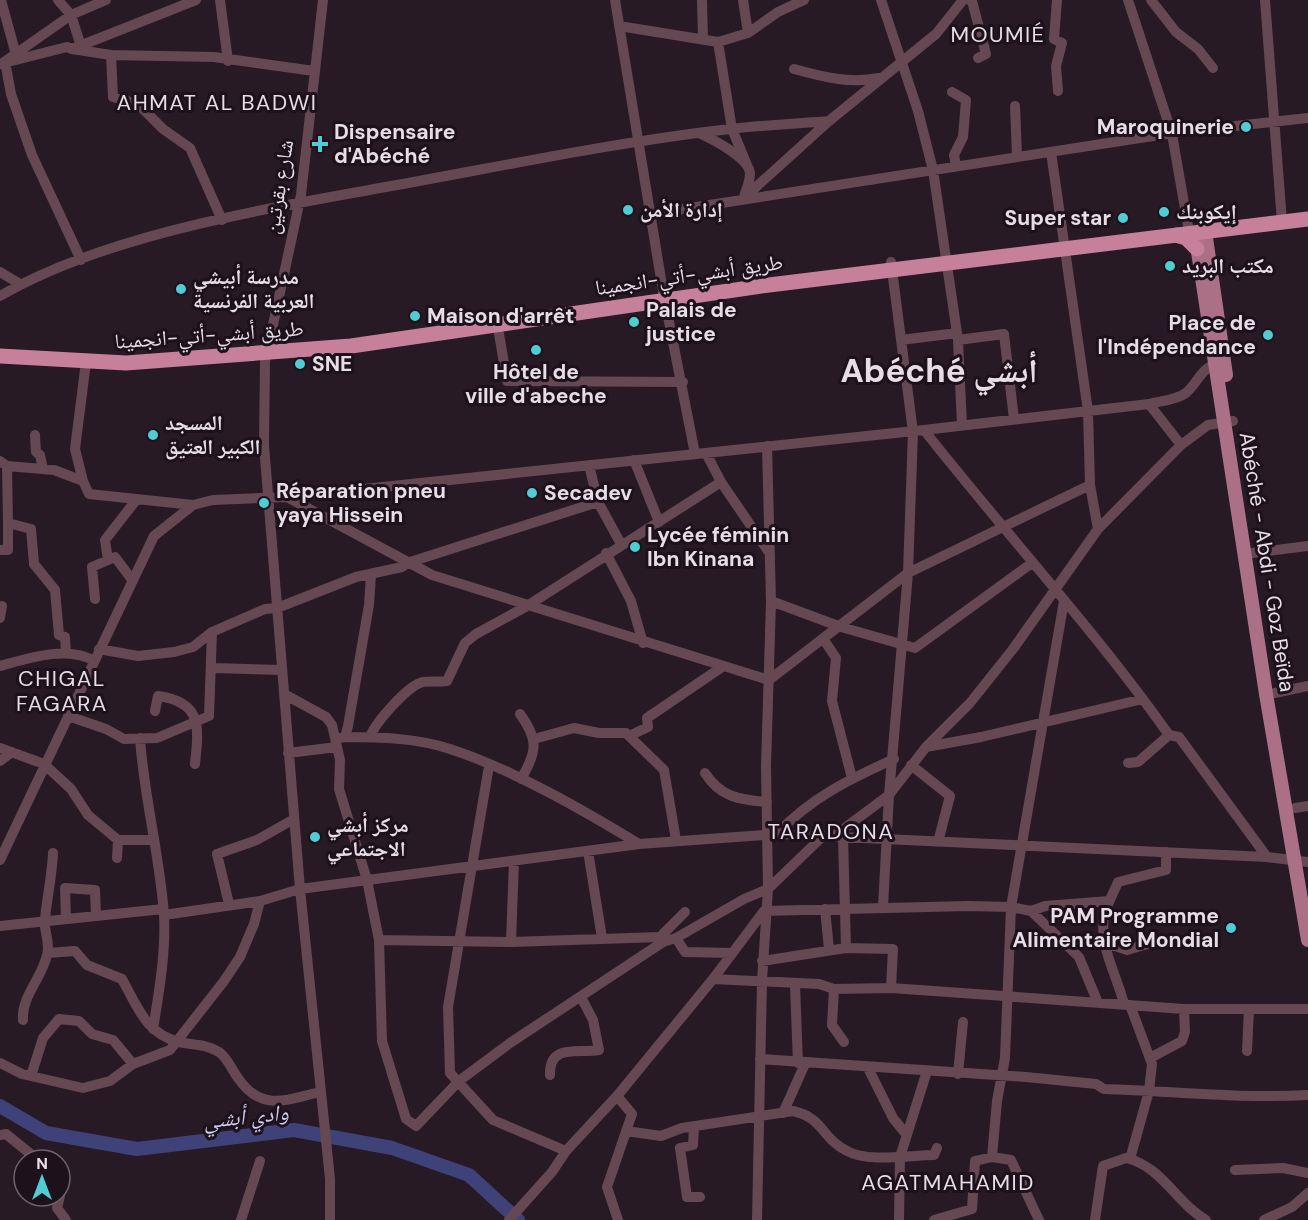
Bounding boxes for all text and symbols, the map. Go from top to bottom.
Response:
district label: MOUMIÉ [950,20,1046,49]
district label: AHMAT AL BADWI [117,88,317,117]
place label: Maroquinerie [1097,113,1234,141]
place label: Dispensaire d'Abéché [334,118,455,170]
marker: Maroquinerie [1239,120,1253,134]
marker: Dispensaire d'Abéché [311,135,329,153]
street label: شارع بقرتين [258,138,300,236]
place label: إدارة الأمن [640,196,723,224]
place label: إيكوبنك [1176,198,1237,226]
marker: إدارة الأمن [621,203,635,217]
place label: Super star [1005,204,1111,232]
marker: إيكوبنك [1157,205,1171,219]
marker: Super star [1116,211,1130,225]
street label: طريق أبشي-أتي-انجمينا [593,248,785,304]
place label: مكتب البريد [1182,252,1274,280]
marker: مكتب البريد [1163,259,1177,273]
place label: مدرسة أبيشي العربية الفرنسية [193,263,315,315]
marker: مدرسة أبيشي العربية الفرنسية [174,282,188,296]
place label: Palais de justice [645,296,737,348]
place label: Maison d'arrêt [427,302,574,330]
marker: Maison d'arrêt [408,309,422,323]
place label: Place de l'Indépendance [1097,309,1256,361]
street label: طريق أبشي-أتي-انجمينا [113,314,305,358]
marker: Palais de justice [627,315,641,329]
marker: Place de l'Indépendance [1261,328,1275,342]
marker: Hôtel de ville d'abeche [529,343,543,357]
district label: Abéché أبشي [840,349,1038,396]
place label: SNE [312,350,352,378]
marker: SNE [293,357,307,371]
place label: Hôtel de ville d'abeche [465,358,607,410]
place label: المسجد الكبير العتيق [165,409,261,461]
marker: المسجد الكبير العتيق [146,428,160,442]
street label: Abéché - Abdi - Goz Beïda [1233,430,1301,694]
place label: Réparation pneu yaya Hissein [276,477,446,529]
place label: Secadev [544,479,632,507]
marker: Secadev [525,486,539,500]
marker: Réparation pneu yaya Hissein [257,496,271,510]
place label: Lycée féminin Ibn Kinana [647,521,789,573]
marker: Lycée féminin Ibn Kinana [628,540,642,554]
district label: CHIGAL FAGARA [16,664,108,718]
place label: مركز أبشي الاجتماعي [327,811,409,865]
district label: TARADONA [768,817,894,846]
marker: مركز أبشي الاجتماعي [308,830,322,844]
place label: PAM Programme Alimentaire Mondial [1012,902,1219,954]
marker: PAM Programme Alimentaire Mondial [1224,921,1238,935]
water label: وادي أبشي [202,1098,290,1138]
north arrow [12,1148,72,1208]
text: N [36,1153,48,1174]
district label: AGATMAHAMID [861,1168,1035,1197]

